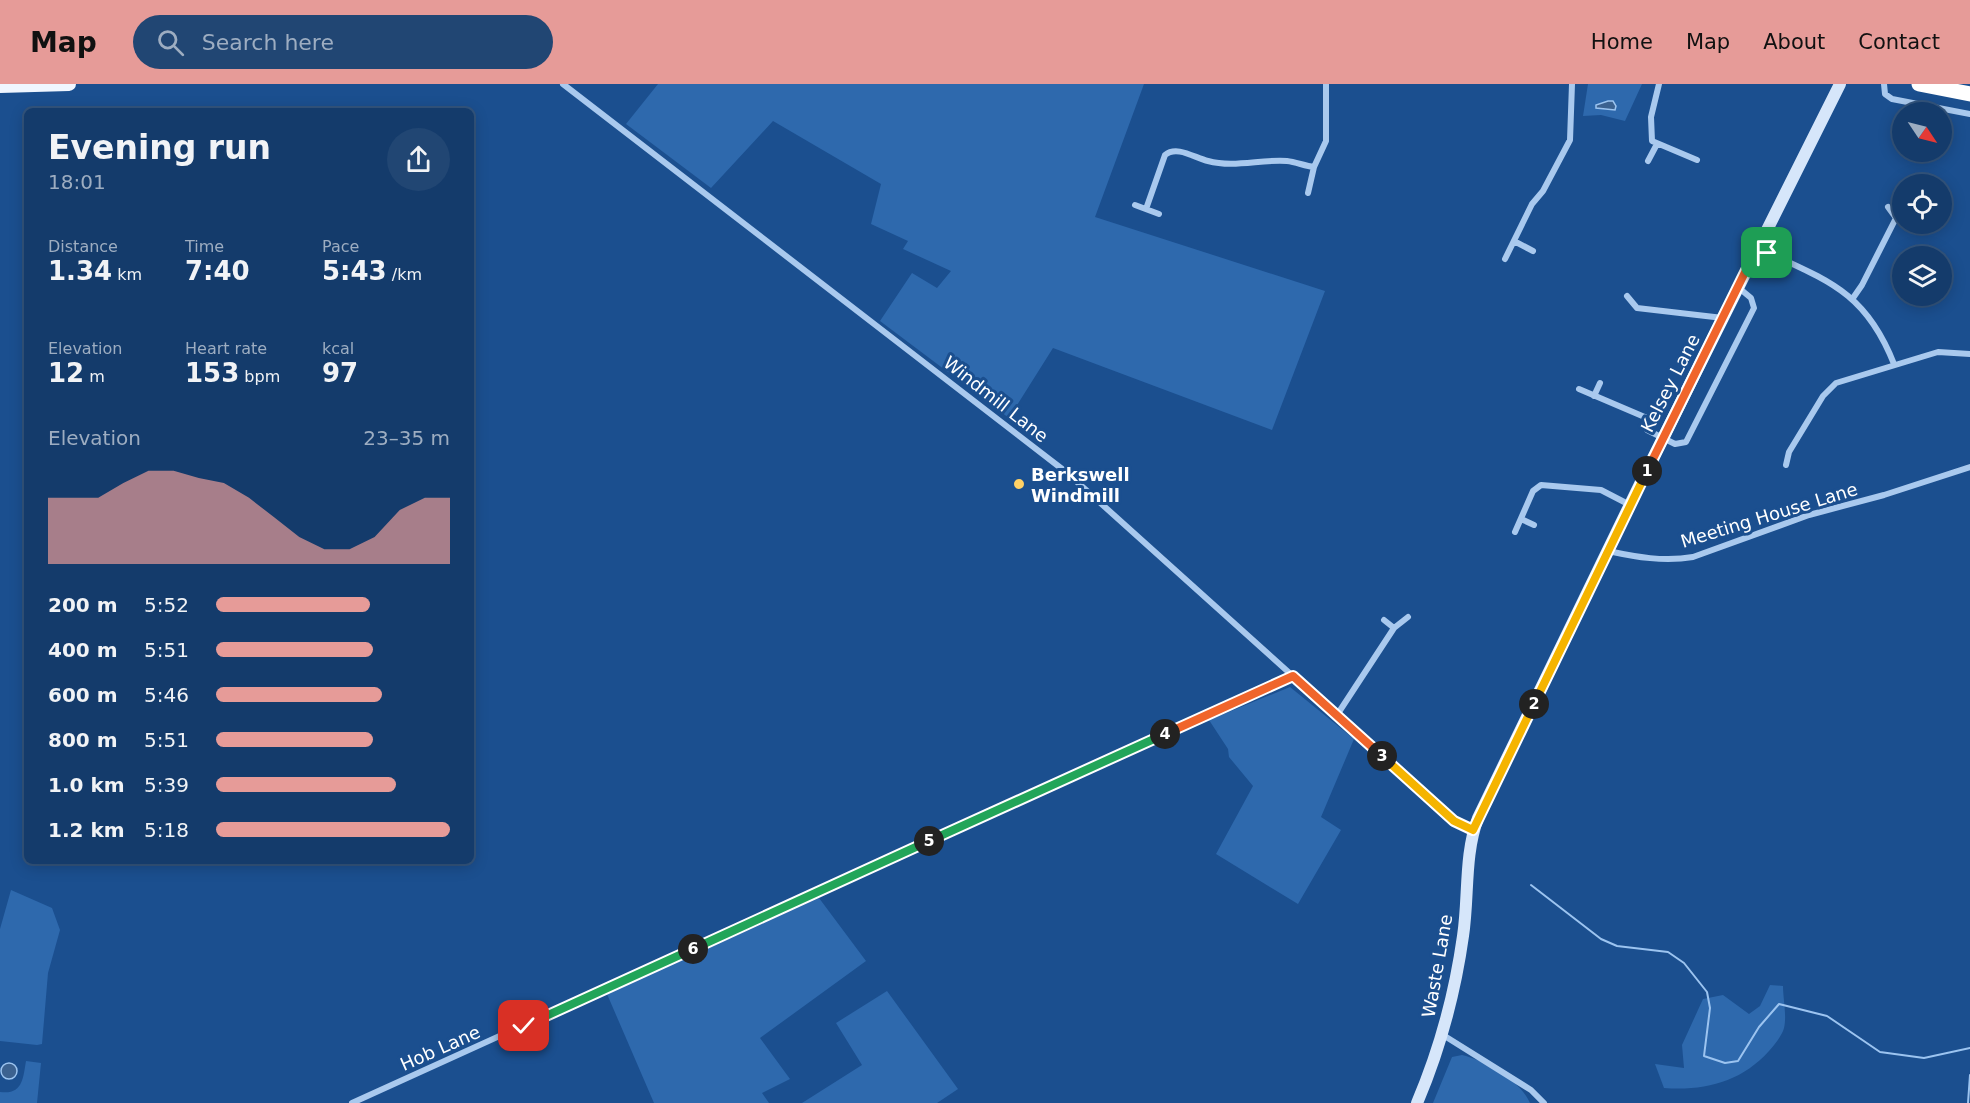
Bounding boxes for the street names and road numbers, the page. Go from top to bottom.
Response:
street label: Kelsey Lane [1636,330,1704,436]
street label: Windmill Lane [939,352,1053,446]
street label: Meeting House Lane [1678,478,1860,552]
street label: Waste Lane [1418,913,1456,1019]
street label: Hob Lane [397,1021,483,1075]

